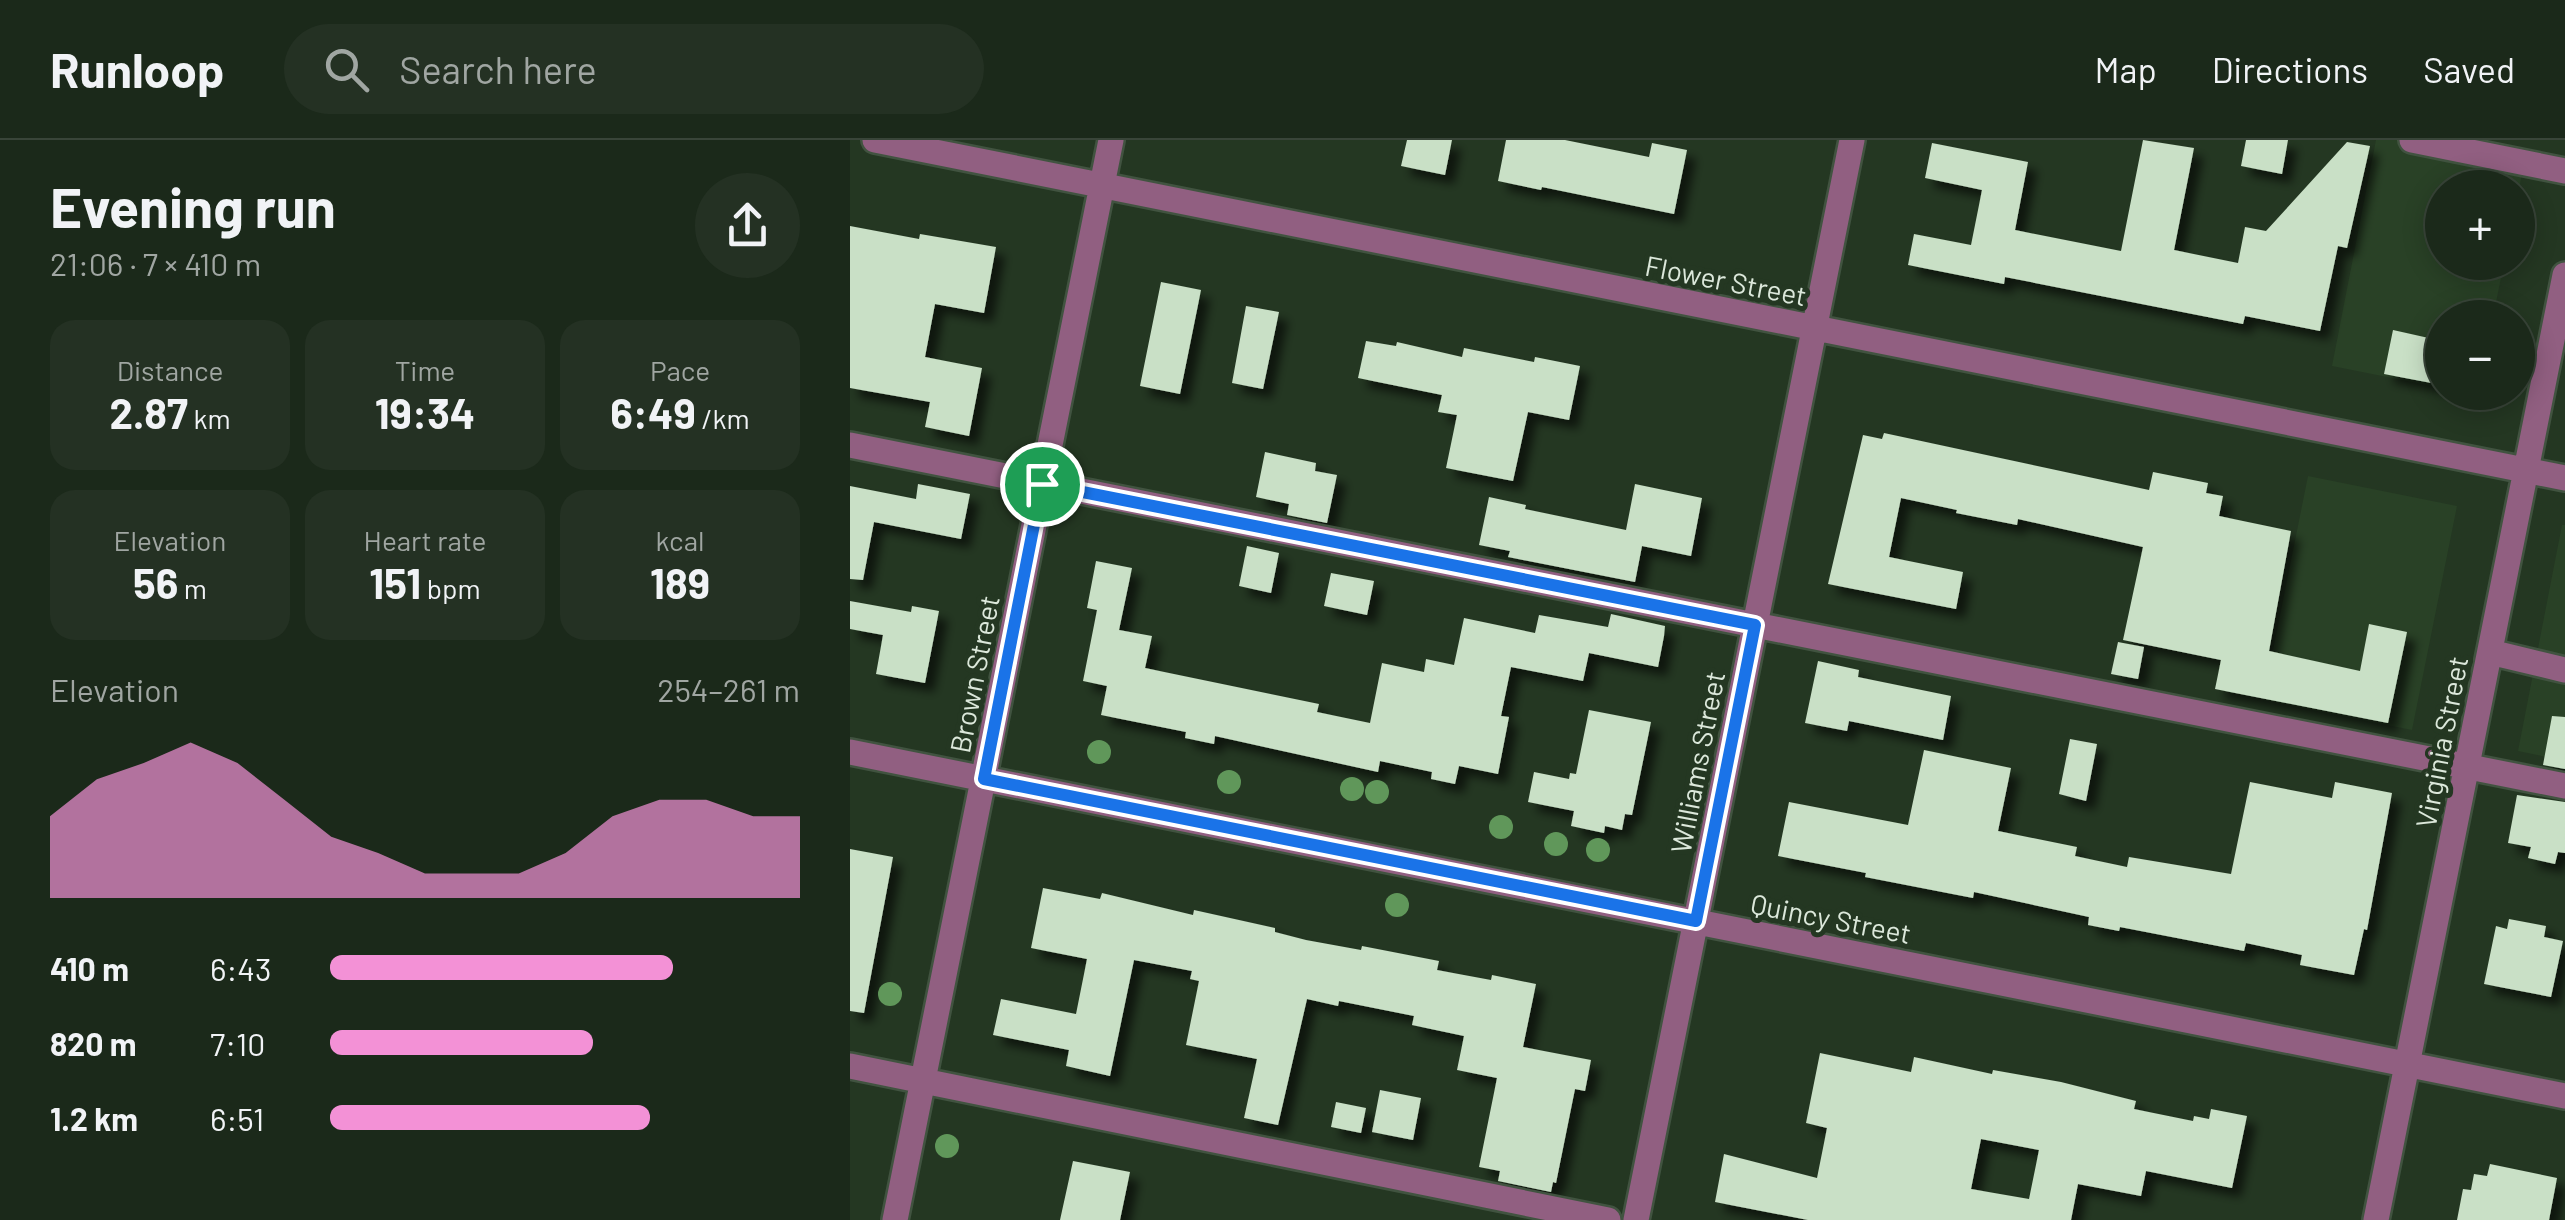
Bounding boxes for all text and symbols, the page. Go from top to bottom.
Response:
search box [284,24,984,114]
text: Runloop [50,40,224,98]
icon: search [319,42,374,97]
text: Search here [399,46,597,92]
text: Map [2095,48,2157,90]
text: Directions [2212,48,2368,90]
text: Saved [2423,48,2515,90]
map controls [2425,170,2535,410]
button: + [2425,170,2535,280]
text: Evening run [50,173,336,239]
button: share [695,173,800,278]
text: 21:06 · 7 × 410 m [50,244,261,282]
street label: Flower Street [1642,248,1810,312]
button: − [2425,300,2535,410]
text: Distance [117,353,223,387]
text: Time [395,353,455,387]
text: Pace [650,353,710,387]
text: 2.87 [109,387,188,437]
text: 19:34 [375,387,475,437]
text: 6:49 [610,387,696,437]
text: km [188,401,231,435]
text: /km [696,401,750,435]
pin [1000,442,1085,527]
icon: arrive [1015,457,1070,512]
text: Elevation [114,523,226,557]
text: Heart rate [364,523,486,557]
text: kcal [656,523,704,557]
text: 56 [133,557,178,607]
text: 151 [369,557,421,607]
text: 189 [650,557,710,607]
text: m [178,571,207,605]
text: bpm [421,571,481,605]
street label: Brown Street [942,592,1006,756]
street label: Virginia Street [2408,653,2474,831]
street label: Williams Street [1663,668,1731,856]
text: Elevation [50,670,179,708]
text: 254–261 m [657,670,800,708]
street label: Quincy Street [1748,886,1914,950]
text: 410 m [50,949,129,987]
text: 6:43 [210,949,271,987]
text: 820 m [50,1024,137,1062]
text: 7:10 [210,1024,265,1062]
text: 1.2 km [50,1099,138,1137]
text: 6:51 [210,1099,264,1137]

